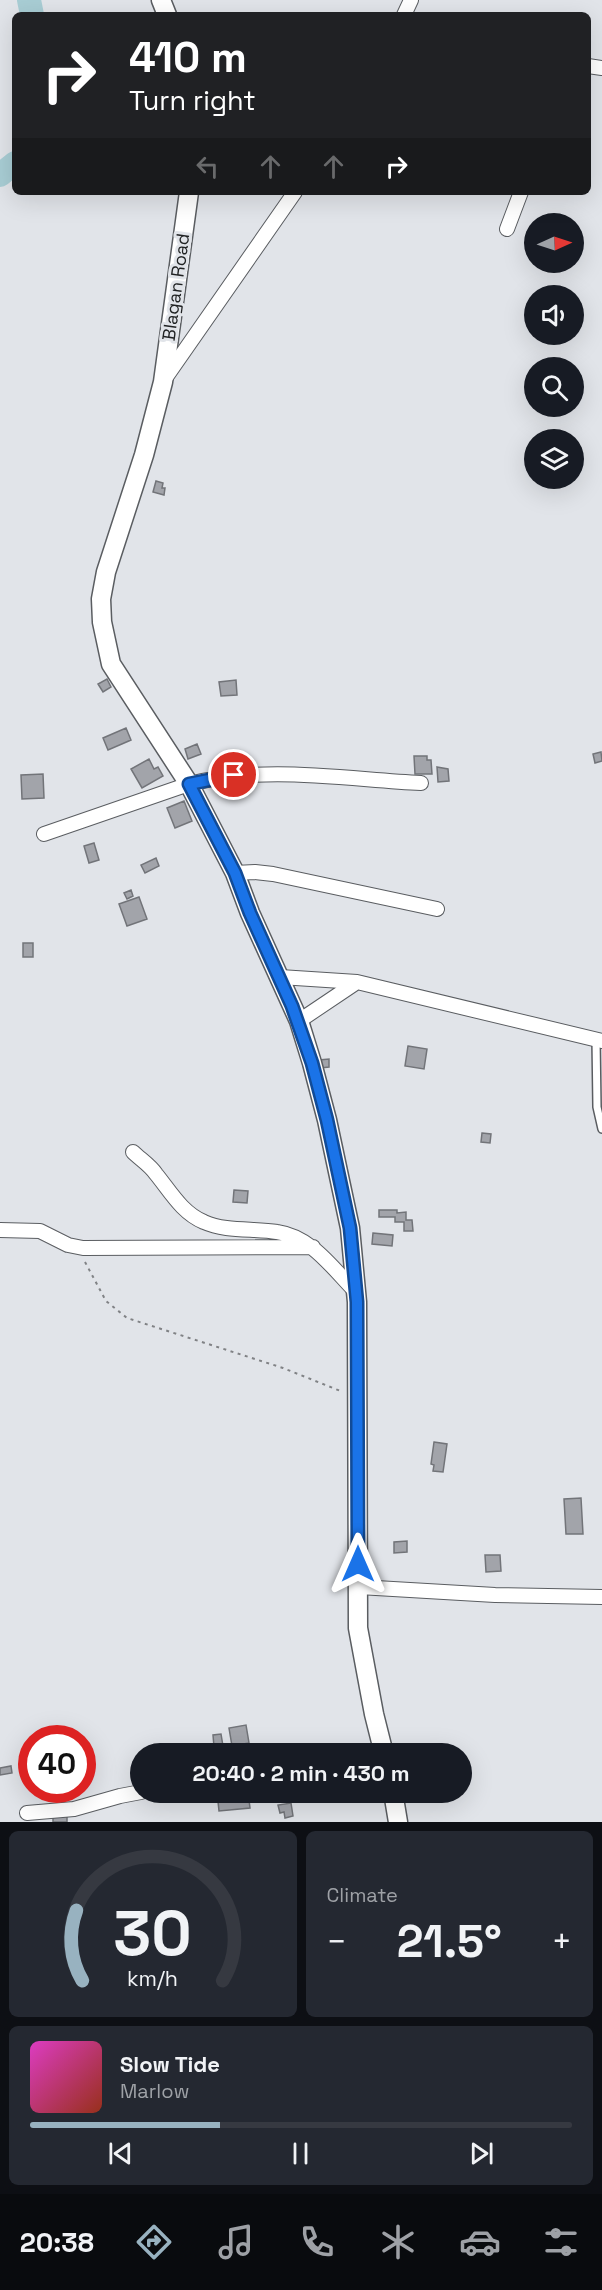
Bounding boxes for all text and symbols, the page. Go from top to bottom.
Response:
text: 410 m [129,31,247,84]
icon: right [30,36,108,114]
text: Turn right [129,83,256,118]
icon: left [191,150,224,183]
icon: ahead [254,150,287,183]
icon: ahead [317,150,350,183]
icon: right [380,150,413,183]
north arrow [524,213,584,273]
map controls [524,213,584,489]
street label: Blagan Road [157,232,194,342]
button: sound [524,285,584,345]
button: search [524,357,584,417]
button: layers [524,429,584,489]
pin [208,749,259,800]
icon: arrive [217,758,250,791]
position arrow [326,1532,390,1596]
speed limit sign: 40 [18,1725,96,1803]
text: 20:40 · 2 min · 430 m [193,1759,409,1787]
text: Climate [327,1882,398,1908]
text: 30 [114,1894,192,1973]
text: 21.5° [397,1913,502,1970]
text: − [327,1921,347,1963]
text: + [552,1921,572,1963]
text: km/h [127,1965,178,1992]
text: Slow Tide [120,2050,220,2078]
text: Marlow [120,2078,189,2104]
icon: previous [104,2137,137,2170]
icon: pause [284,2137,317,2170]
icon: next [465,2137,498,2170]
icon: directions [133,2221,175,2263]
icon: music [215,2221,257,2263]
icon: phone [296,2221,338,2263]
icon: climate [377,2221,419,2263]
icon: car [459,2221,501,2263]
icon: filters [540,2221,582,2263]
text: 20:38 [20,2225,94,2260]

